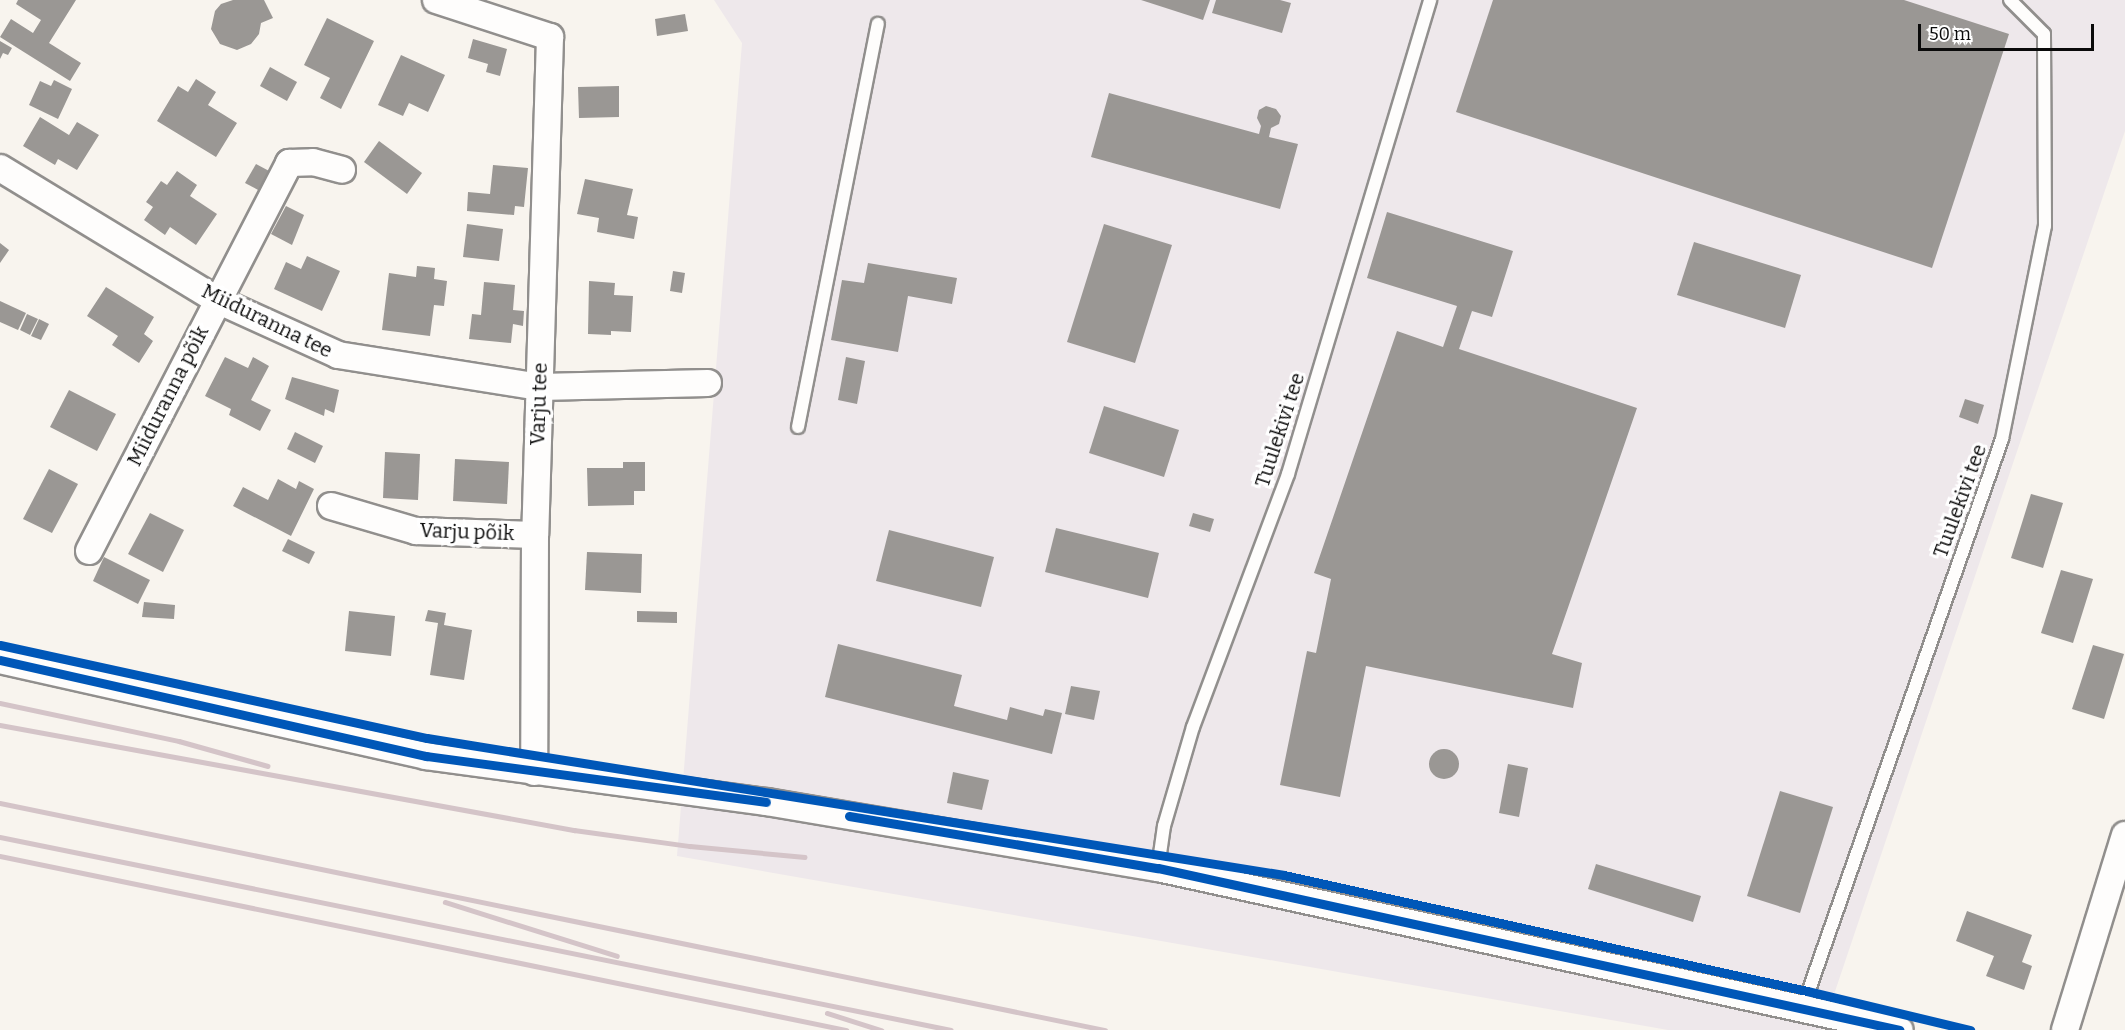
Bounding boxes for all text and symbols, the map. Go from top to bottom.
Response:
scale bar [1921,12,2096,50]
text: 50 m [1929,23,1971,45]
street label: Miiduranna tee [198,279,336,363]
street label: Miiduranna põik [122,322,214,470]
street label: Varju tee [526,362,552,446]
street label: Tuulekivi tee [1250,370,1310,490]
street label: Tuulekivi tee [1928,441,1992,561]
street label: Varju põik [419,518,515,546]

